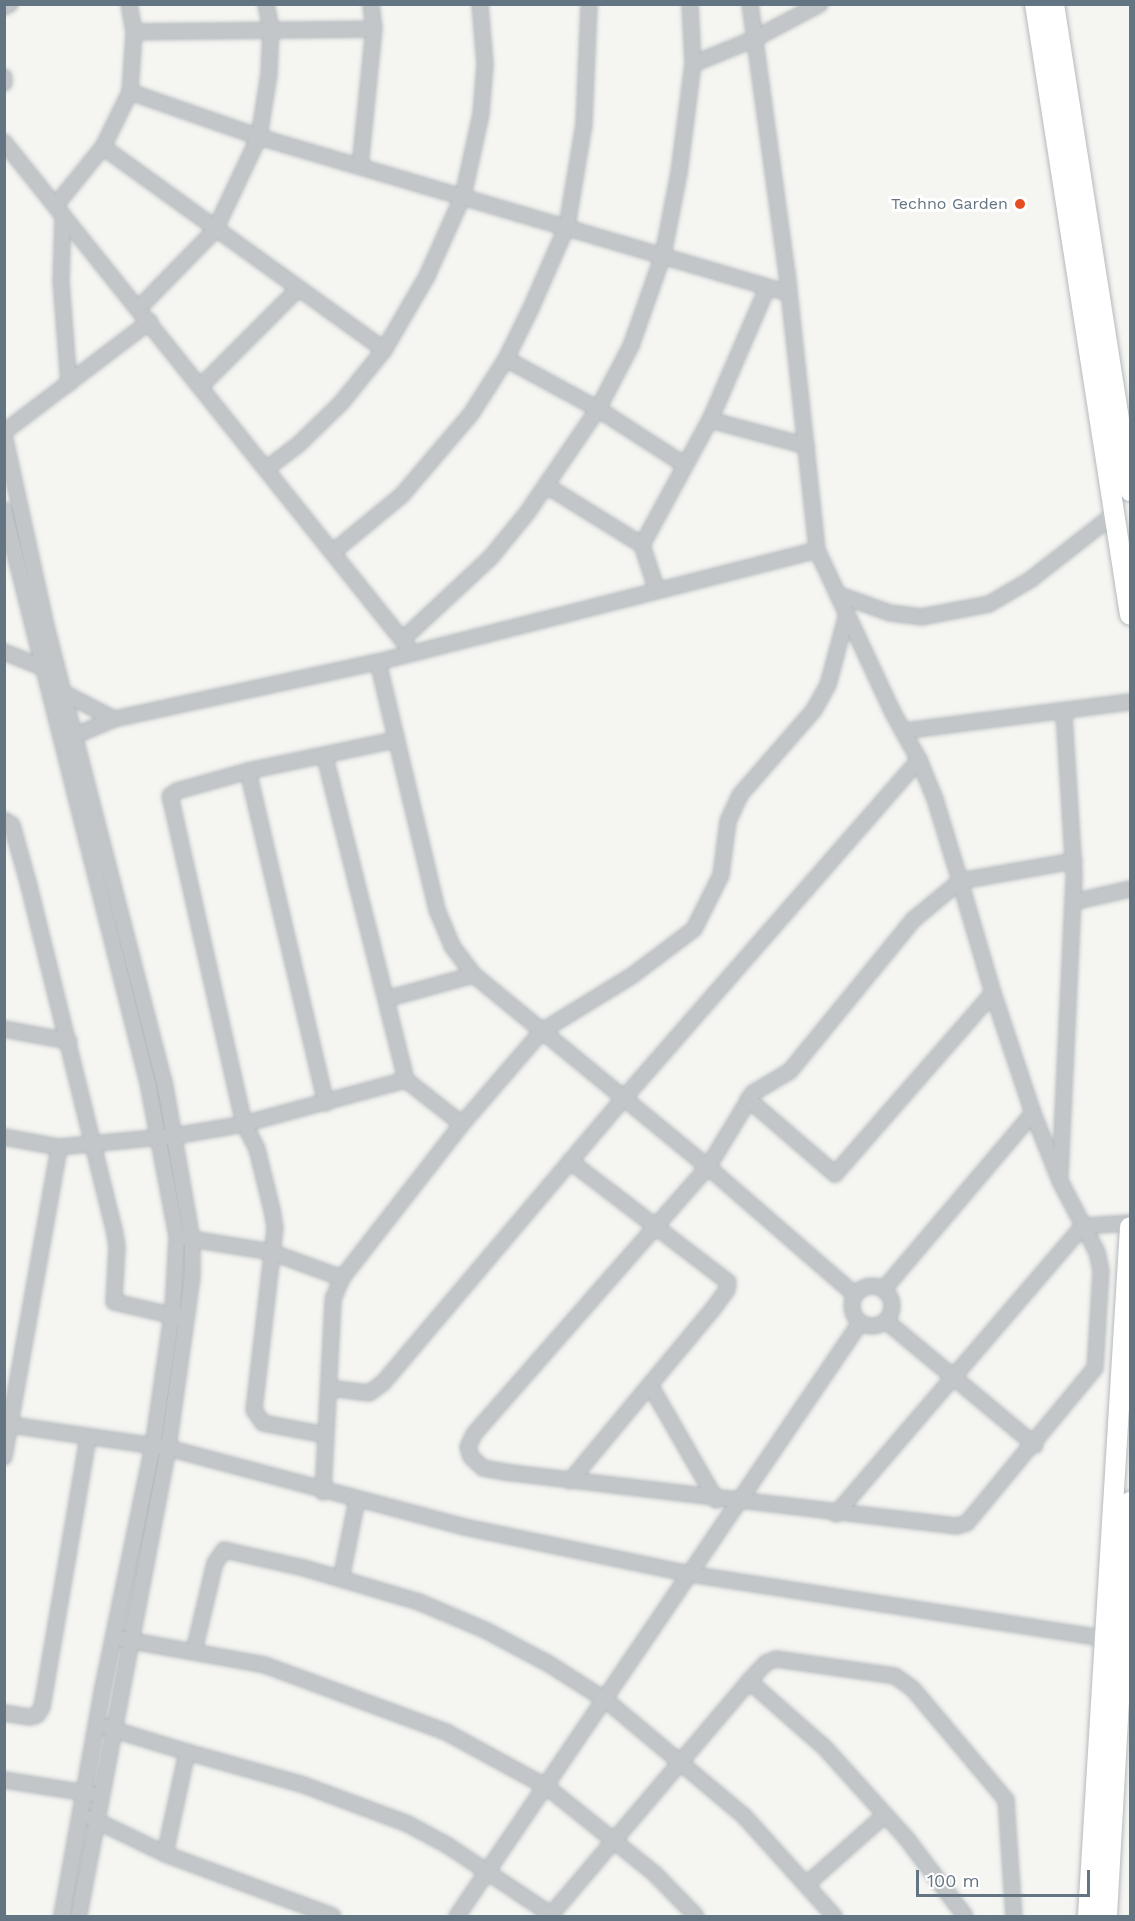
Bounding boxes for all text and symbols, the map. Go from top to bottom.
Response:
place label: Techno Garden [891,194,1008,214]
marker: Techno Garden [1013,197,1027,211]
scale bar [919,1858,1093,1896]
text: 100 m [927,1870,980,1891]

